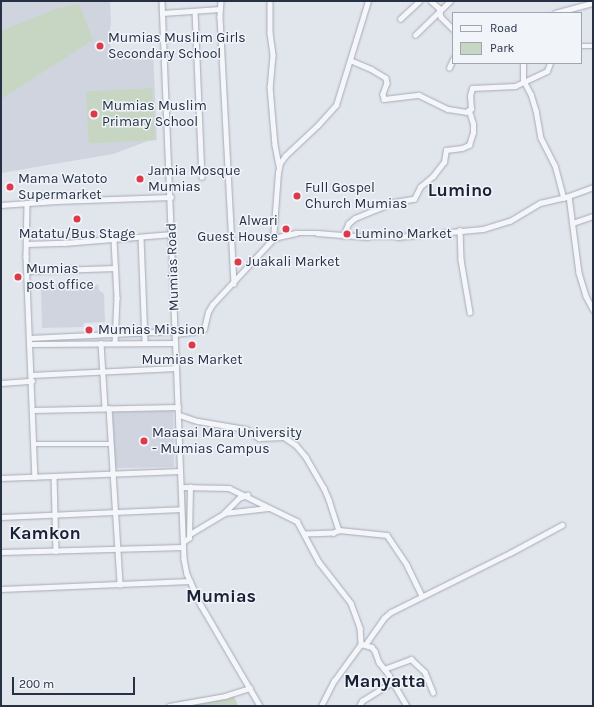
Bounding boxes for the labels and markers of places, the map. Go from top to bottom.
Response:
place label: Mumias Muslim Girls Secondary School [108,30,246,62]
marker: Mumias Muslim Girls Secondary School [95,41,105,51]
place label: Mumias Muslim Primary School [102,98,207,130]
marker: Mumias Muslim Primary School [89,109,99,119]
place label: Jamia Mosque Mumias [148,163,240,196]
place label: Mama Watoto Supermarket [18,171,107,204]
marker: Jamia Mosque Mumias [135,174,145,184]
place label: Full Gospel Church Mumias [305,180,407,212]
marker: Mama Watoto Supermarket [5,182,15,192]
marker: Full Gospel Church Mumias [292,191,302,201]
place label: Alwari Guest House [197,213,278,246]
marker: Matatu/Bus Stage [72,214,82,224]
marker: Alwari Guest House [281,224,291,234]
place label: Matatu/Bus Stage [19,226,135,242]
place label: Lumino Market [355,226,452,242]
marker: Lumino Market [342,229,352,239]
place label: Juakali Market [246,254,340,270]
marker: Juakali Market [233,257,243,267]
place label: Mumias post office [26,261,94,294]
marker: Mumias post office [13,272,23,282]
place label: Mumias Mission [98,322,205,338]
marker: Mumias Mission [83,324,95,336]
marker: Mumias Market [187,340,197,350]
place label: Mumias Market [142,352,242,368]
place label: Maasai Mara University - Mumias Campus [152,425,302,458]
marker: Maasai Mara University - Mumias Campus [139,436,149,446]

